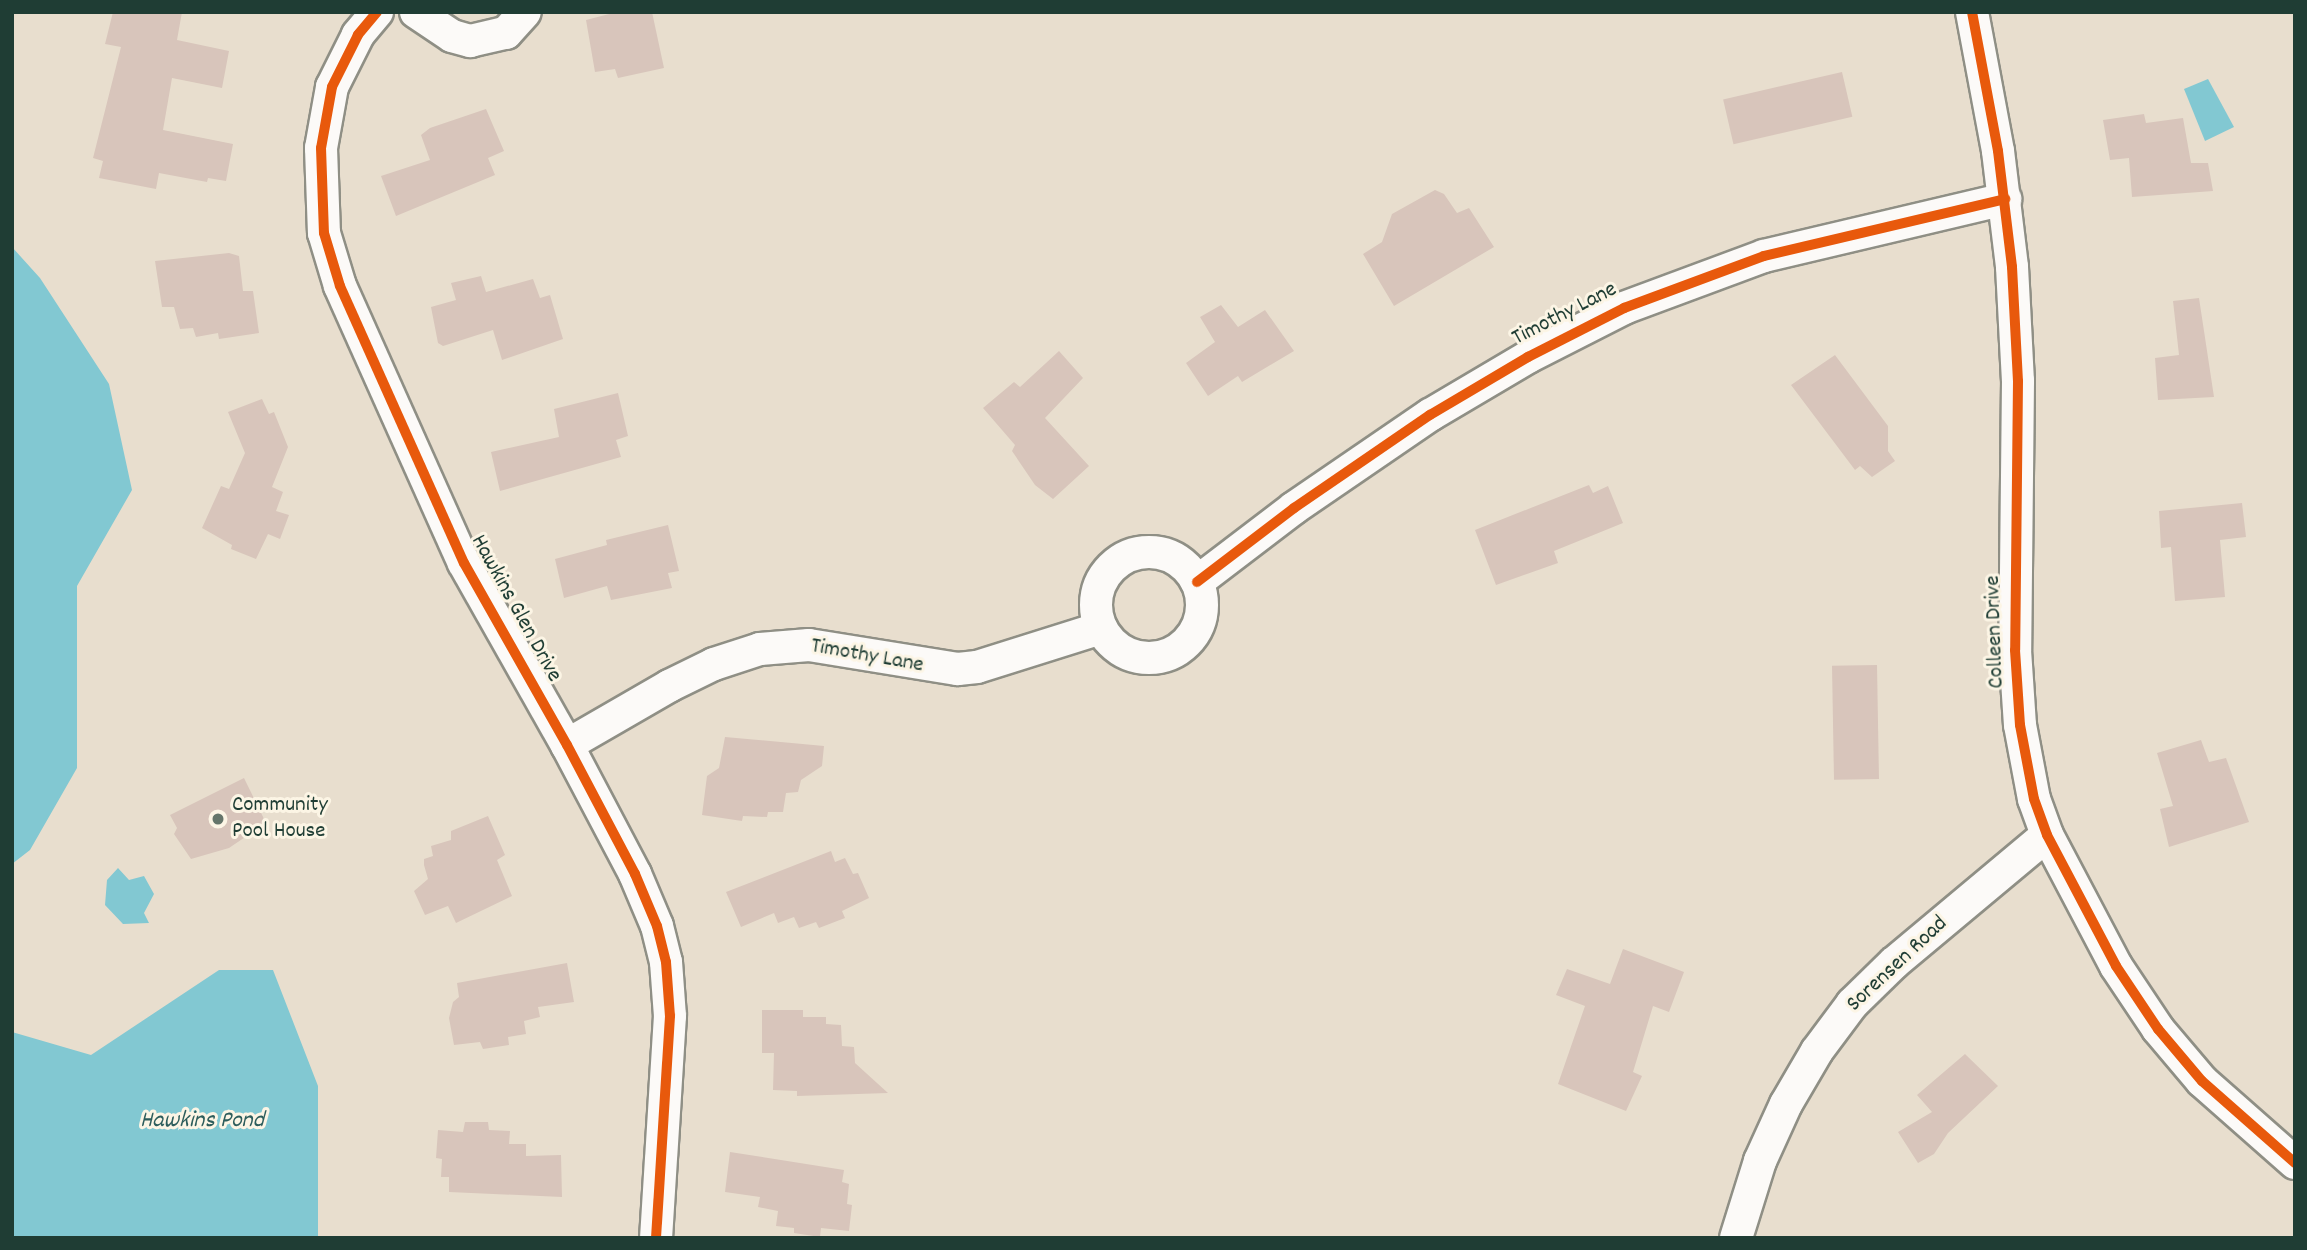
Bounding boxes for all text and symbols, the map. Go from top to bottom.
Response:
street label: Timothy Lane [1508,277,1622,353]
street label: Hawkins Glen Drive [463,531,567,687]
street label: Colleen Drive [1980,575,2012,689]
street label: Timothy Lane [808,634,926,680]
place label: Community Pool House [232,792,328,846]
marker: Community Pool House [210,811,226,827]
street label: Sorensen Road [1842,911,1954,1019]
water label: Hawkins Pond [140,1108,264,1136]

